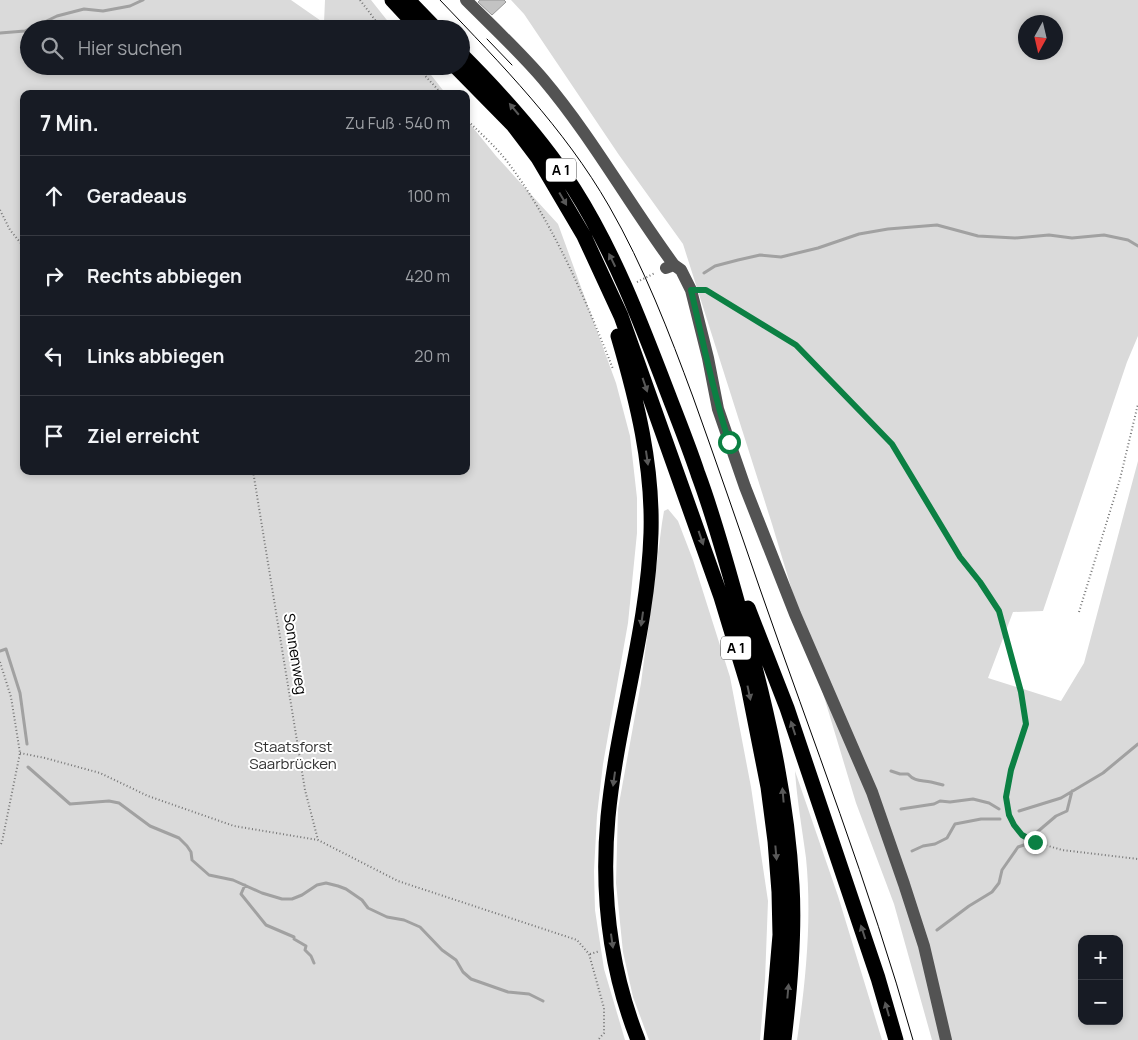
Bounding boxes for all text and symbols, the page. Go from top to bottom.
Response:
north arrow [1018,15,1063,60]
search box [20,20,470,75]
icon: search [38,34,66,62]
text: Hier suchen [78,35,182,61]
one-way arrow [509,103,520,116]
text: 7 Min. [40,109,99,137]
text: Zu Fuß · 540 m [345,112,450,134]
road number: A 1 [546,158,576,182]
icon: ahead [40,182,68,210]
text: Geradeaus [87,183,187,209]
text: 100 m [407,185,450,207]
one-way arrow [558,192,567,205]
one-way arrow [608,253,616,267]
icon: right [40,262,68,290]
text: Rechts abbiegen [87,263,242,289]
text: 420 m [405,265,450,287]
icon: left [40,342,68,370]
text: Links abbiegen [87,343,224,369]
text: 20 m [414,345,450,367]
one-way arrow [641,378,649,393]
icon: arrive [40,422,68,450]
text: Ziel erreicht [87,423,200,449]
route start [718,431,741,454]
one-way arrow [643,450,651,466]
one-way arrow [697,530,705,545]
street label: Sonnenweg [279,612,312,696]
one-way arrow [638,612,646,628]
road number: A 1 [721,636,751,660]
one-way arrow [745,685,753,700]
one-way arrow [789,721,797,736]
park label: Staatsforst Saarbrücken [249,736,337,774]
one-way arrow [610,772,618,788]
one-way arrow [779,786,787,802]
route end [1024,831,1047,854]
one-way arrow [772,845,780,861]
one-way arrow [859,924,866,939]
one-way arrow [608,934,616,950]
map controls [1078,935,1123,1025]
button: + [1078,935,1123,980]
button: − [1078,980,1123,1025]
one-way arrow [784,983,792,999]
one-way arrow [883,1001,891,1017]

